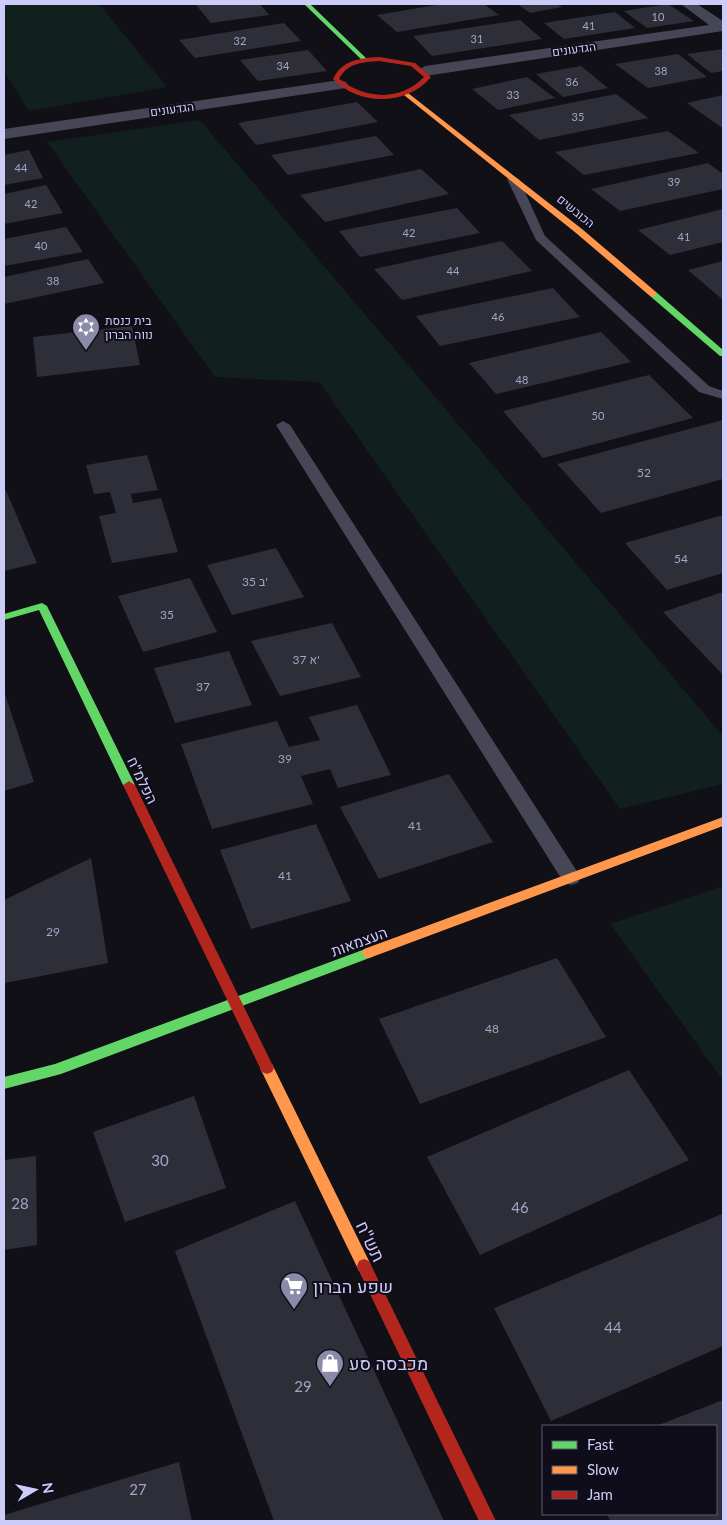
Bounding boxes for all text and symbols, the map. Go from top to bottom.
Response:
house number: 10 [652,10,665,23]
house number: 41 [583,19,595,32]
house number: 31 [471,32,483,45]
house number: 32 [234,34,246,47]
street label: הגדעונים [551,39,597,59]
house number: 34 [277,59,290,72]
house number: 38 [655,64,667,77]
house number: 36 [566,75,578,88]
house number: 33 [507,88,519,101]
street label: הגדעונים [149,99,195,119]
house number: 35 [572,110,584,123]
house number: 44 [15,161,28,174]
house number: 39 [668,175,680,188]
street label: הכובשים [554,191,598,231]
house number: 42 [25,197,37,210]
house number: 42 [403,226,415,239]
house number: 41 [678,230,690,243]
house number: 40 [35,239,48,252]
house number: 44 [447,264,460,277]
house number: 38 [47,274,59,287]
house number: 46 [492,310,504,323]
synagogue icon: בית כנסת נווה הברון [71,312,101,351]
place label: בית כנסת נווה הברון [105,313,153,342]
house number: 48 [516,373,528,386]
house number: 50 [592,409,605,422]
house number: 52 [637,465,651,480]
house number: 54 [674,551,688,566]
house number: 35 ב' [242,574,268,589]
house number: 35 [160,607,174,622]
house number: 37 א' [292,652,320,667]
house number: 37 [196,679,210,694]
house number: 39 [278,751,292,766]
street label: הפלמ"ח [124,754,162,806]
house number: 41 [408,818,422,833]
house number: 41 [278,868,292,883]
street label: העצמאות [328,923,390,959]
house number: 29 [46,924,60,939]
house number: 48 [485,1021,499,1036]
house number: 30 [151,1151,169,1169]
house number: 28 [11,1194,29,1212]
house number: 46 [511,1198,529,1216]
street label: תש"ח [352,1217,390,1265]
supermarket icon: שפע הברון [279,1271,309,1310]
place label: שפע הברון [313,1275,393,1297]
house number: 44 [604,1318,622,1336]
shop icon: מכבסה סע [315,1348,345,1387]
place label: מכבסה סע [349,1352,428,1374]
house number: 29 [294,1377,312,1395]
legend [542,1425,717,1515]
text: Fast [587,1435,614,1453]
text: Slow [587,1460,619,1478]
north arrow [10,1465,60,1515]
house number: 27 [129,1480,147,1498]
text: N [39,1481,58,1495]
text: Jam [587,1485,613,1503]

